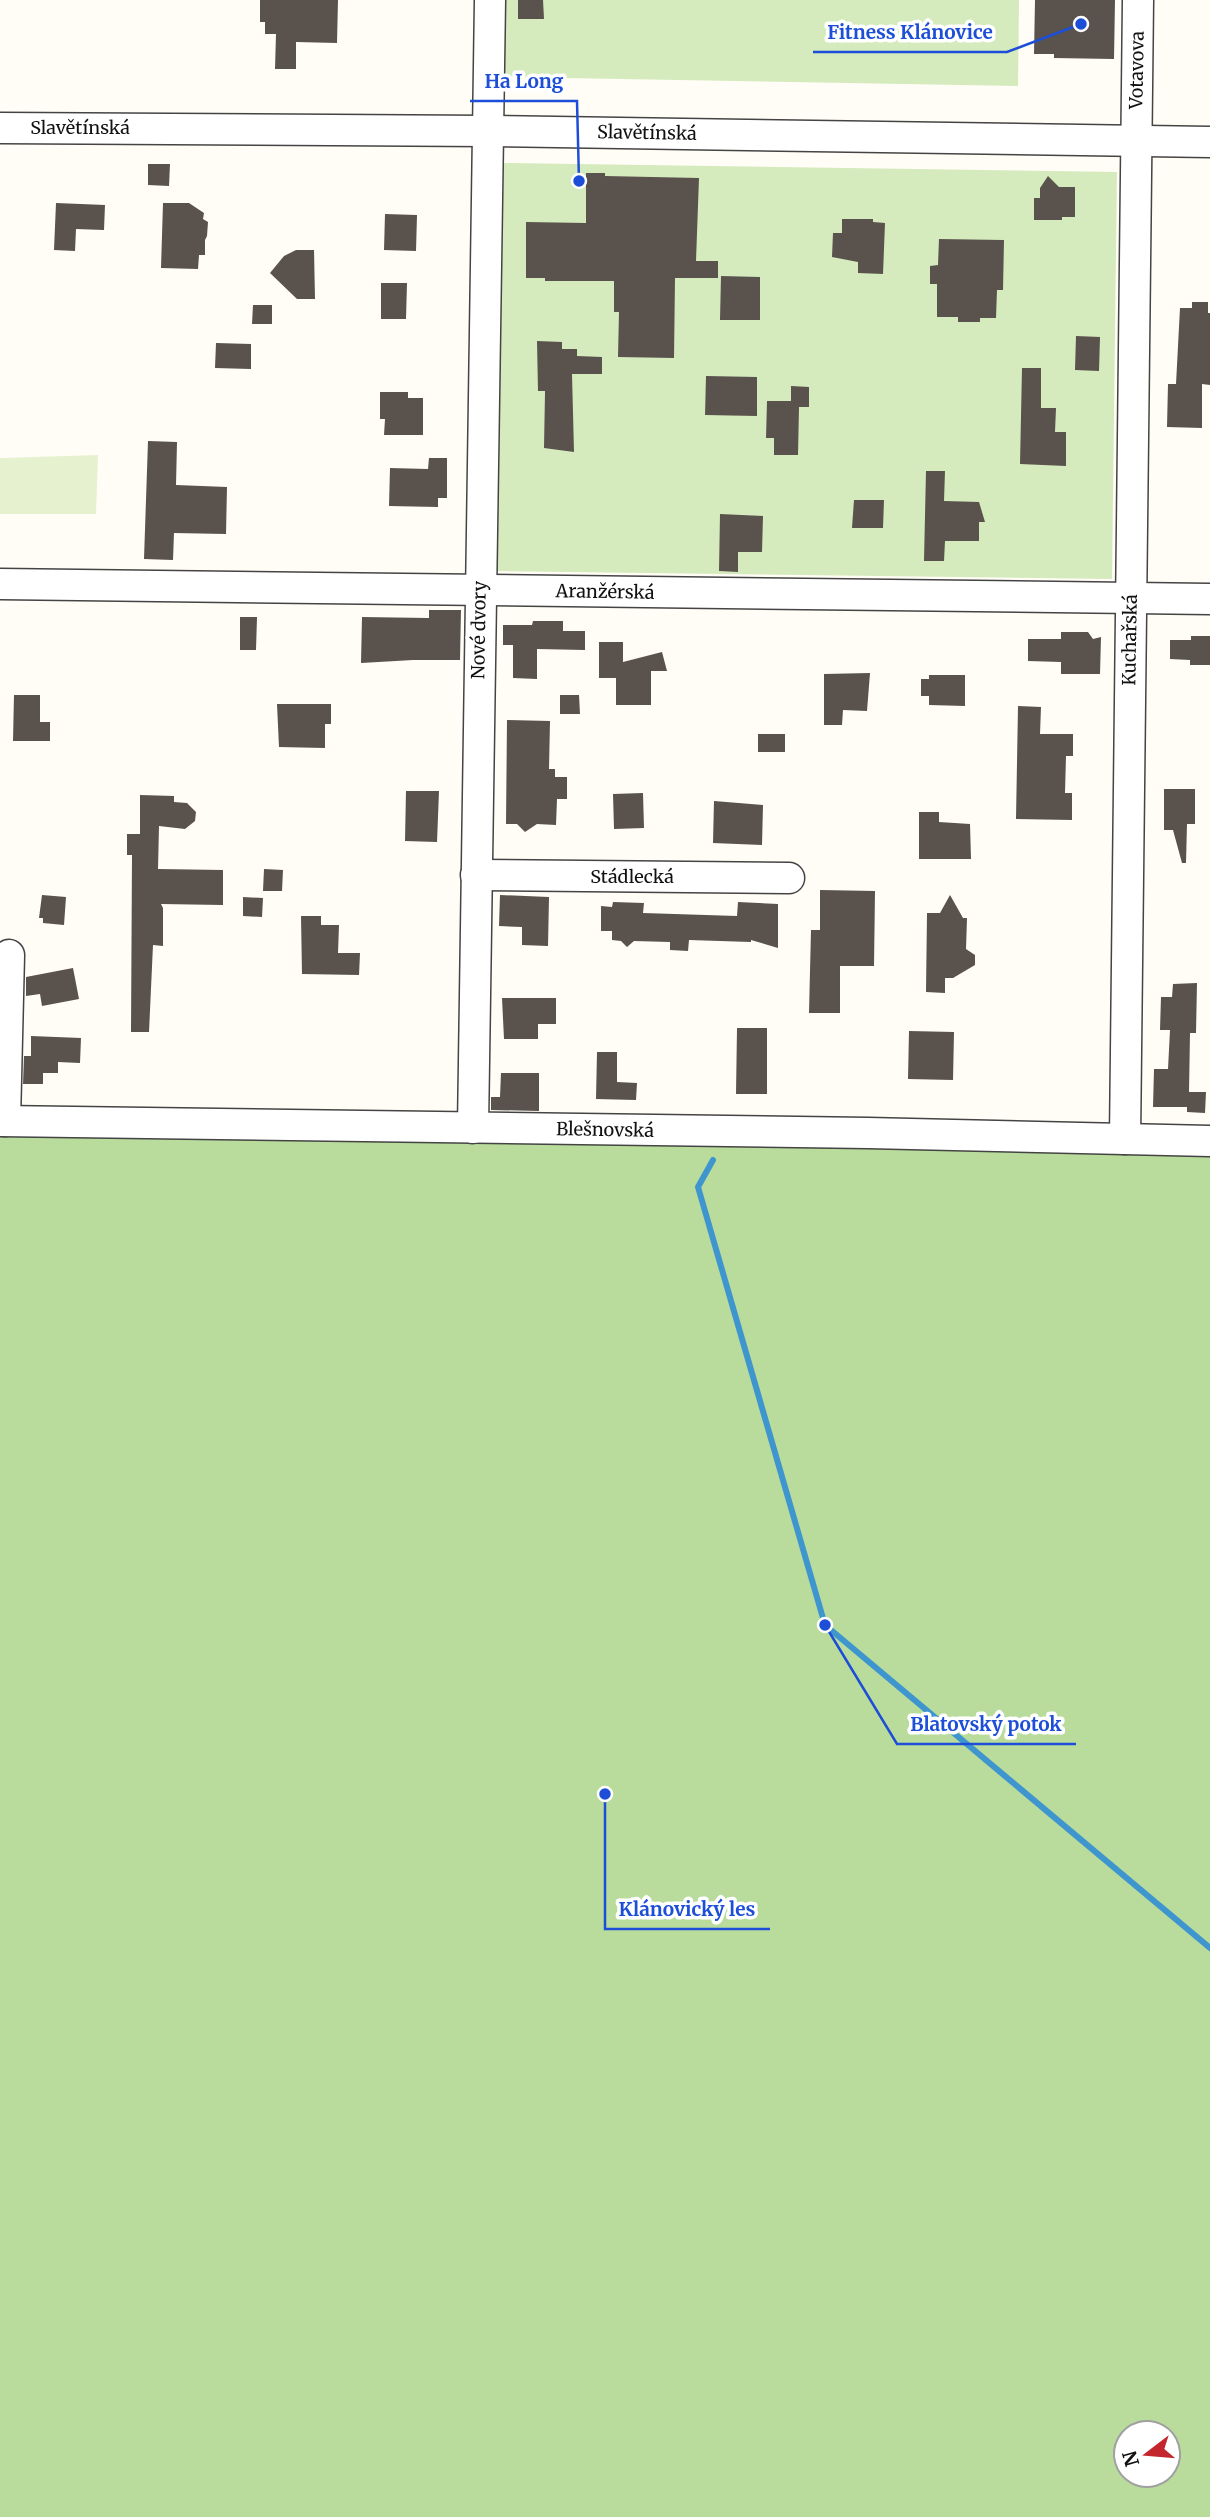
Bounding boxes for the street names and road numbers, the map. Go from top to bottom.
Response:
street label: Votavova [1124,30,1149,110]
street label: Slavětínská [30,116,130,139]
street label: Slavětínská [597,120,697,145]
street label: Aranžérská [554,579,655,604]
street label: Nové dvory [466,580,491,679]
street label: Kuchařská [1117,594,1142,686]
street label: Stádlecká [590,865,674,888]
street label: Blešnovská [556,1117,654,1142]

